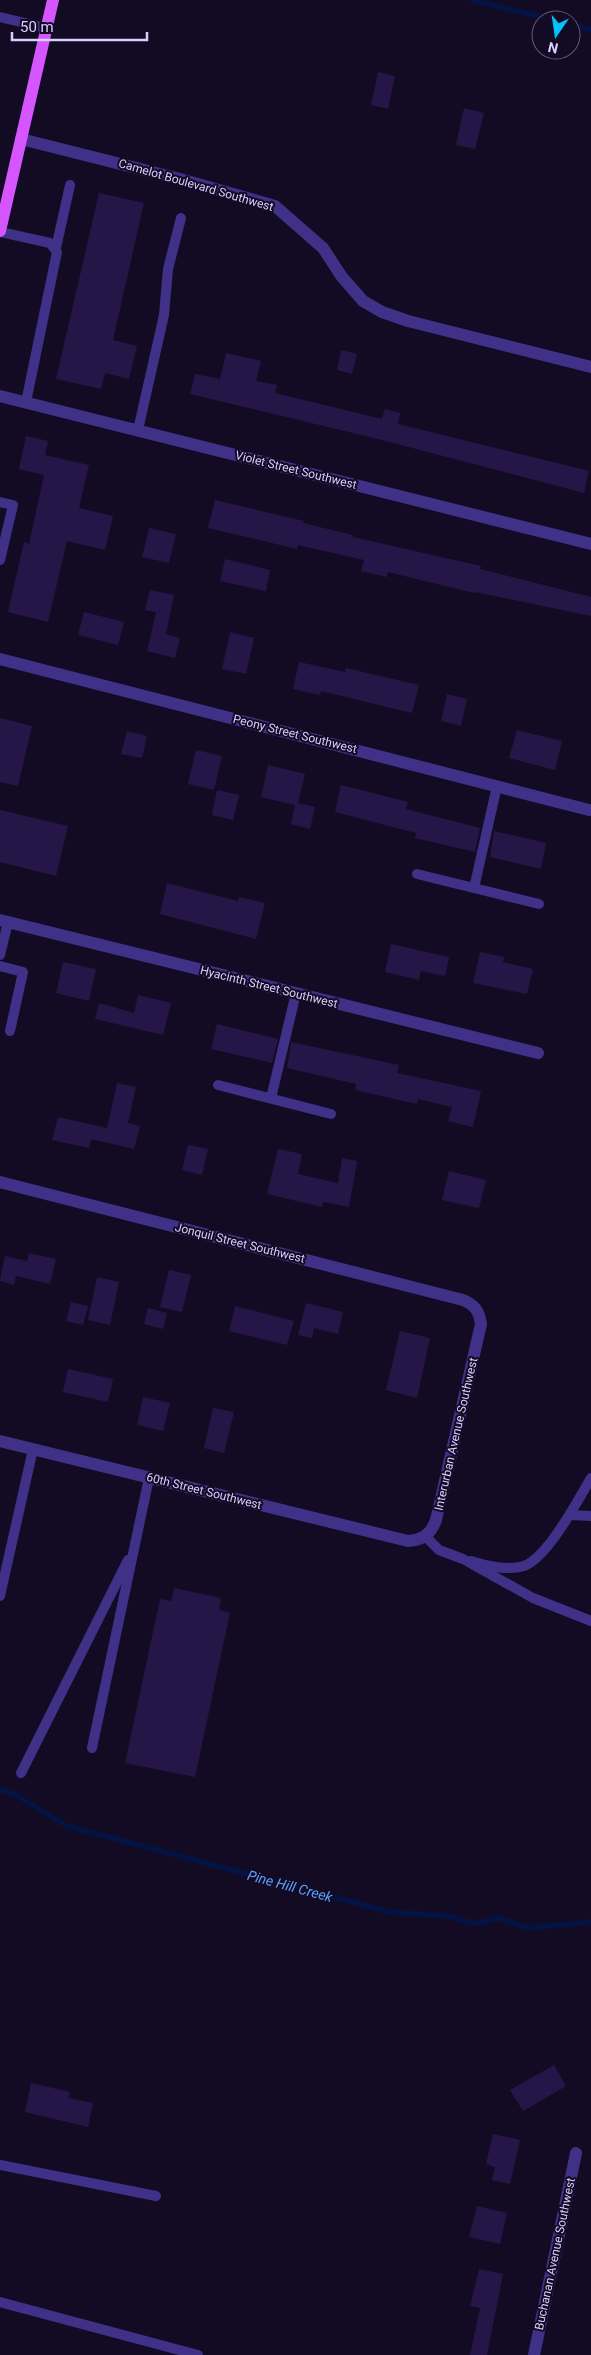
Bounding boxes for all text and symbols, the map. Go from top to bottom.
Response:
scale bar [12,10,148,42]
north arrow [531,10,581,60]
text: 50 m [20,18,54,36]
text: N [546,39,560,57]
street label: Camelot Boulevard Southwest [117,156,275,214]
street label: Violet Street Southwest [234,448,358,492]
street label: Peony Street Southwest [232,712,358,756]
street label: Hyacinth Street Southwest [199,963,339,1011]
street label: Jonquil Street Southwest [173,1220,307,1266]
street label: Interurban Avenue Southwest [432,1356,480,1512]
street label: 60th Street Southwest [145,1470,263,1512]
water label: Pine Hill Creek [246,1867,335,1905]
street label: Buchanan Avenue Southwest [532,2177,578,2331]

